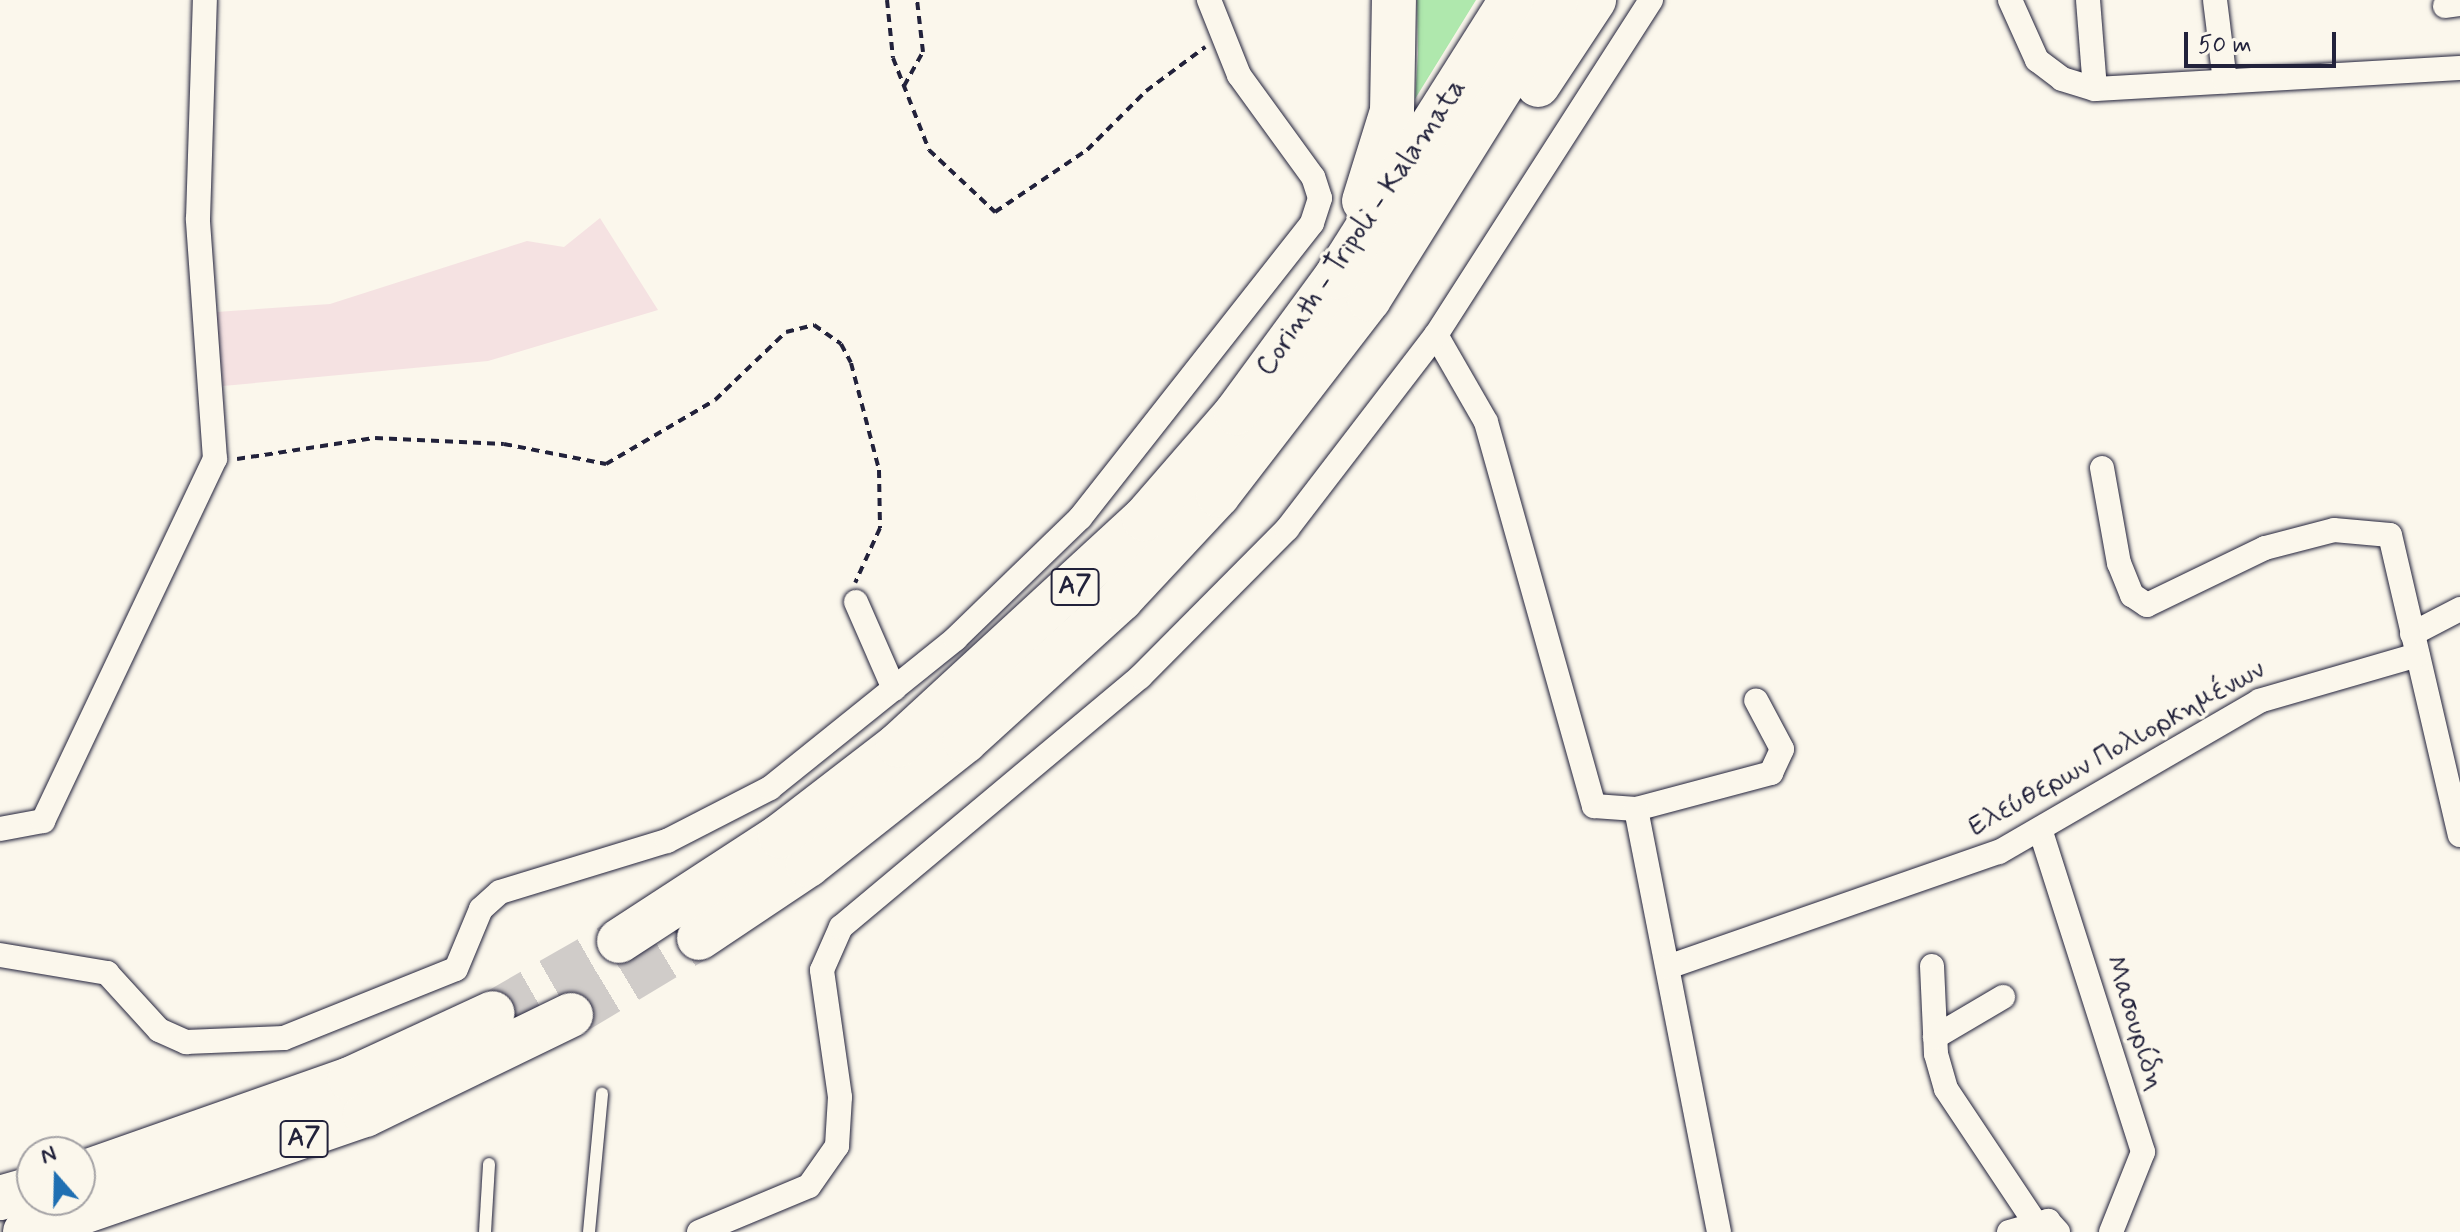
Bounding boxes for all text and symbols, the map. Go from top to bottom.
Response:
scale bar [2188,16,2340,66]
text: 50 m [2198,30,2252,61]
street label: Corinth - Tripoli - Kalamata [1250,73,1474,383]
road number: Α7 [1049,565,1101,609]
street label: Ελεύθερων Πολιορκημένων [1963,653,2271,845]
street label: Μασουρίδη [2096,951,2172,1095]
road number: Α7 [278,1117,330,1161]
north arrow [16,1136,96,1216]
text: N [37,1140,60,1171]

